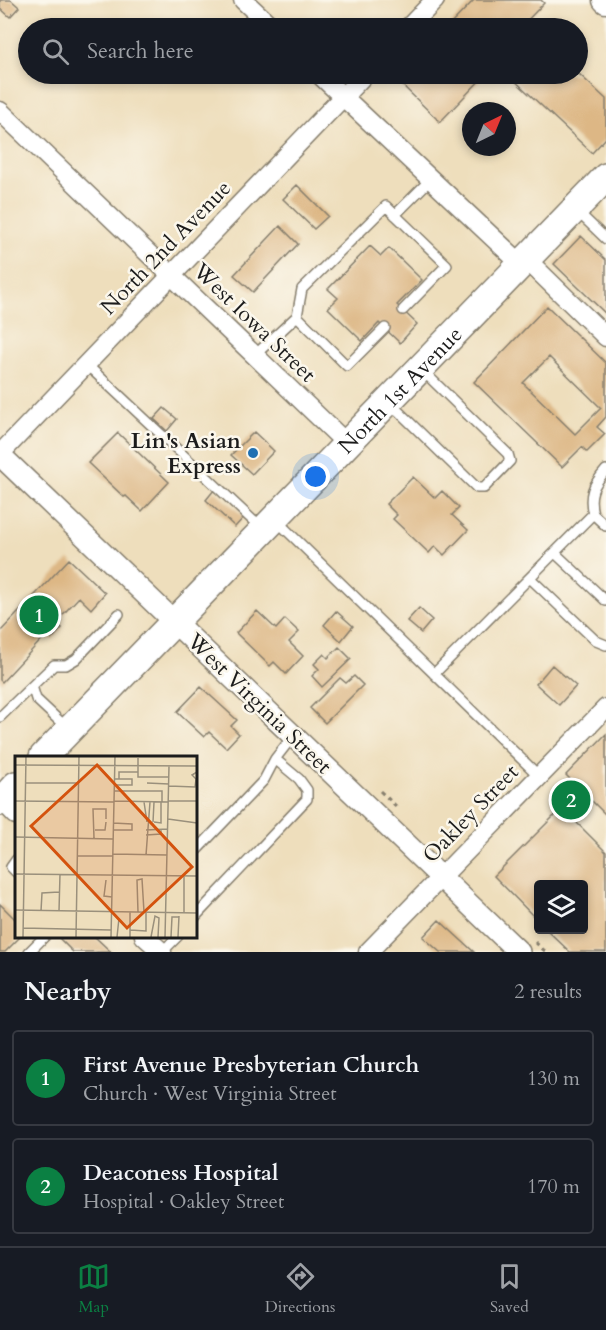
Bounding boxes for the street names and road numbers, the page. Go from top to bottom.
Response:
street label: North 2nd Avenue [94,174,238,322]
street label: West Iowa Street [186,256,322,389]
street label: North 1st Avenue [332,320,469,461]
street label: West Virginia Street [180,626,338,781]
street label: Oakley Street [416,758,525,870]

